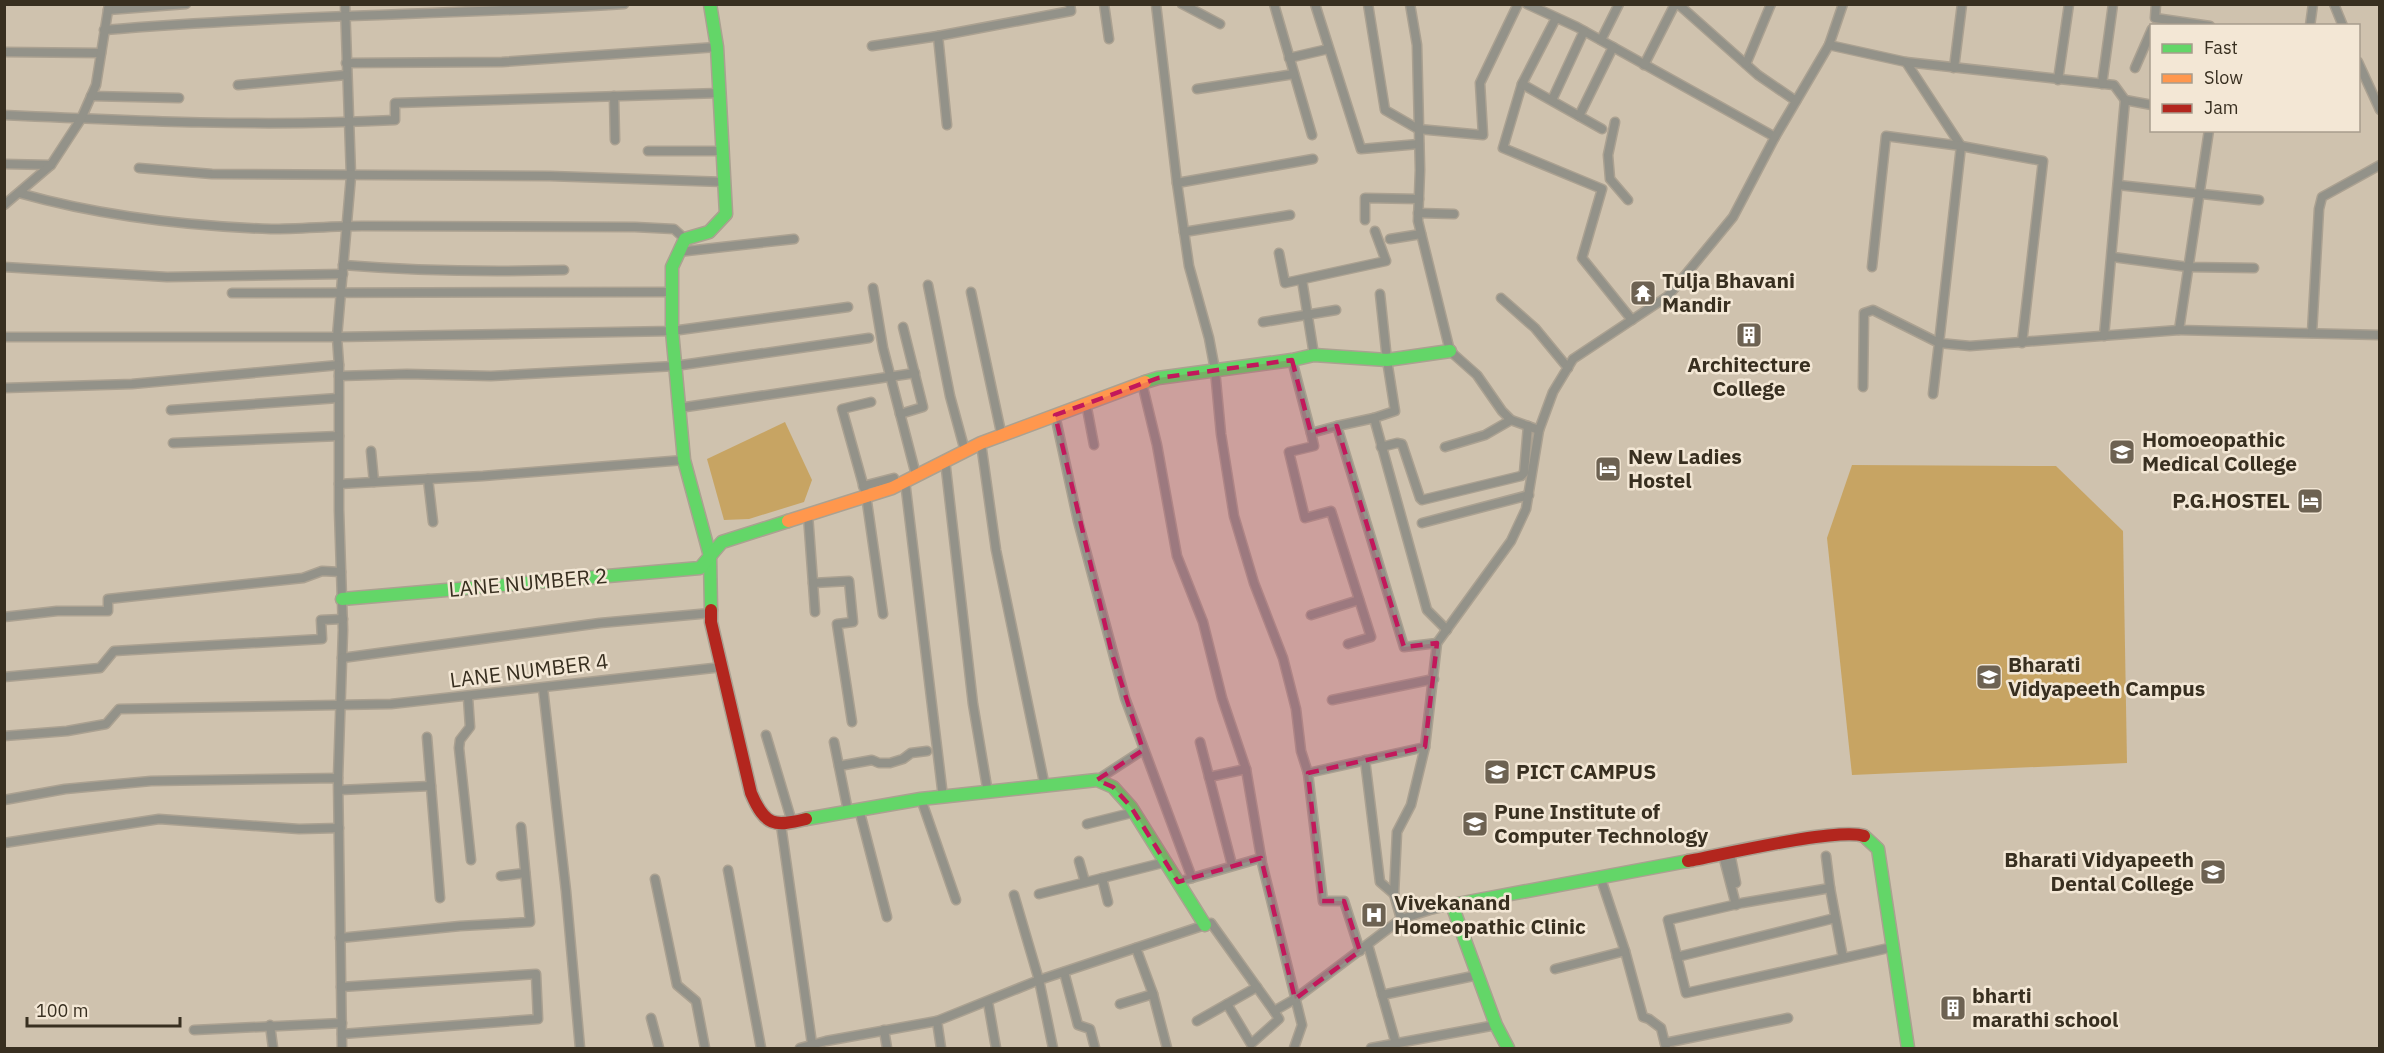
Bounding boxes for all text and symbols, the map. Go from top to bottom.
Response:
legend [2150,24,2360,132]
text: Fast [2204,36,2238,59]
text: Slow [2204,66,2243,89]
text: Jam [2204,96,2239,119]
place label: Tulja Bhavani Mandir [1662,266,1795,318]
temple icon: Tulja Bhavani Mandir [1628,278,1658,308]
building icon: Architecture College [1734,320,1764,350]
place label: Architecture College [1687,350,1811,402]
place label: Homoeopathic Medical College [2142,425,2297,477]
school or university icon: Homoeopathic Medical College [2107,437,2137,467]
place label: New Ladies Hostel [1628,442,1742,494]
hotel icon: New Ladies Hostel [1593,454,1623,484]
place label: P.G.HOSTEL [2172,486,2290,514]
hotel icon: P.G.HOSTEL [2295,486,2325,516]
street label: LANE NUMBER 2 [447,561,609,603]
street label: LANE NUMBER 4 [448,646,610,694]
place label: Bharati Vidyapeeth Campus [2008,650,2205,702]
school or university icon: Bharati Vidyapeeth Campus [1974,662,2004,692]
school or university icon: PICT CAMPUS [1482,757,1512,787]
place label: PICT CAMPUS [1516,757,1656,785]
place label: Pune Institute of Computer Technology [1494,797,1709,849]
school or university icon: Pune Institute of Computer Technology [1460,809,1490,839]
place label: Bharati Vidyapeeth Dental College [2004,845,2194,897]
school or university icon: Bharati Vidyapeeth Dental College [2198,857,2228,887]
place label: Vivekanand Homeopathic Clinic [1394,888,1586,940]
hospital icon: Vivekanand Homeopathic Clinic [1359,900,1389,930]
place label: bharti marathi school [1972,981,2118,1033]
scale bar [27,990,180,1028]
building icon: bharti marathi school [1938,993,1968,1023]
text: 100 m [36,999,88,1022]

